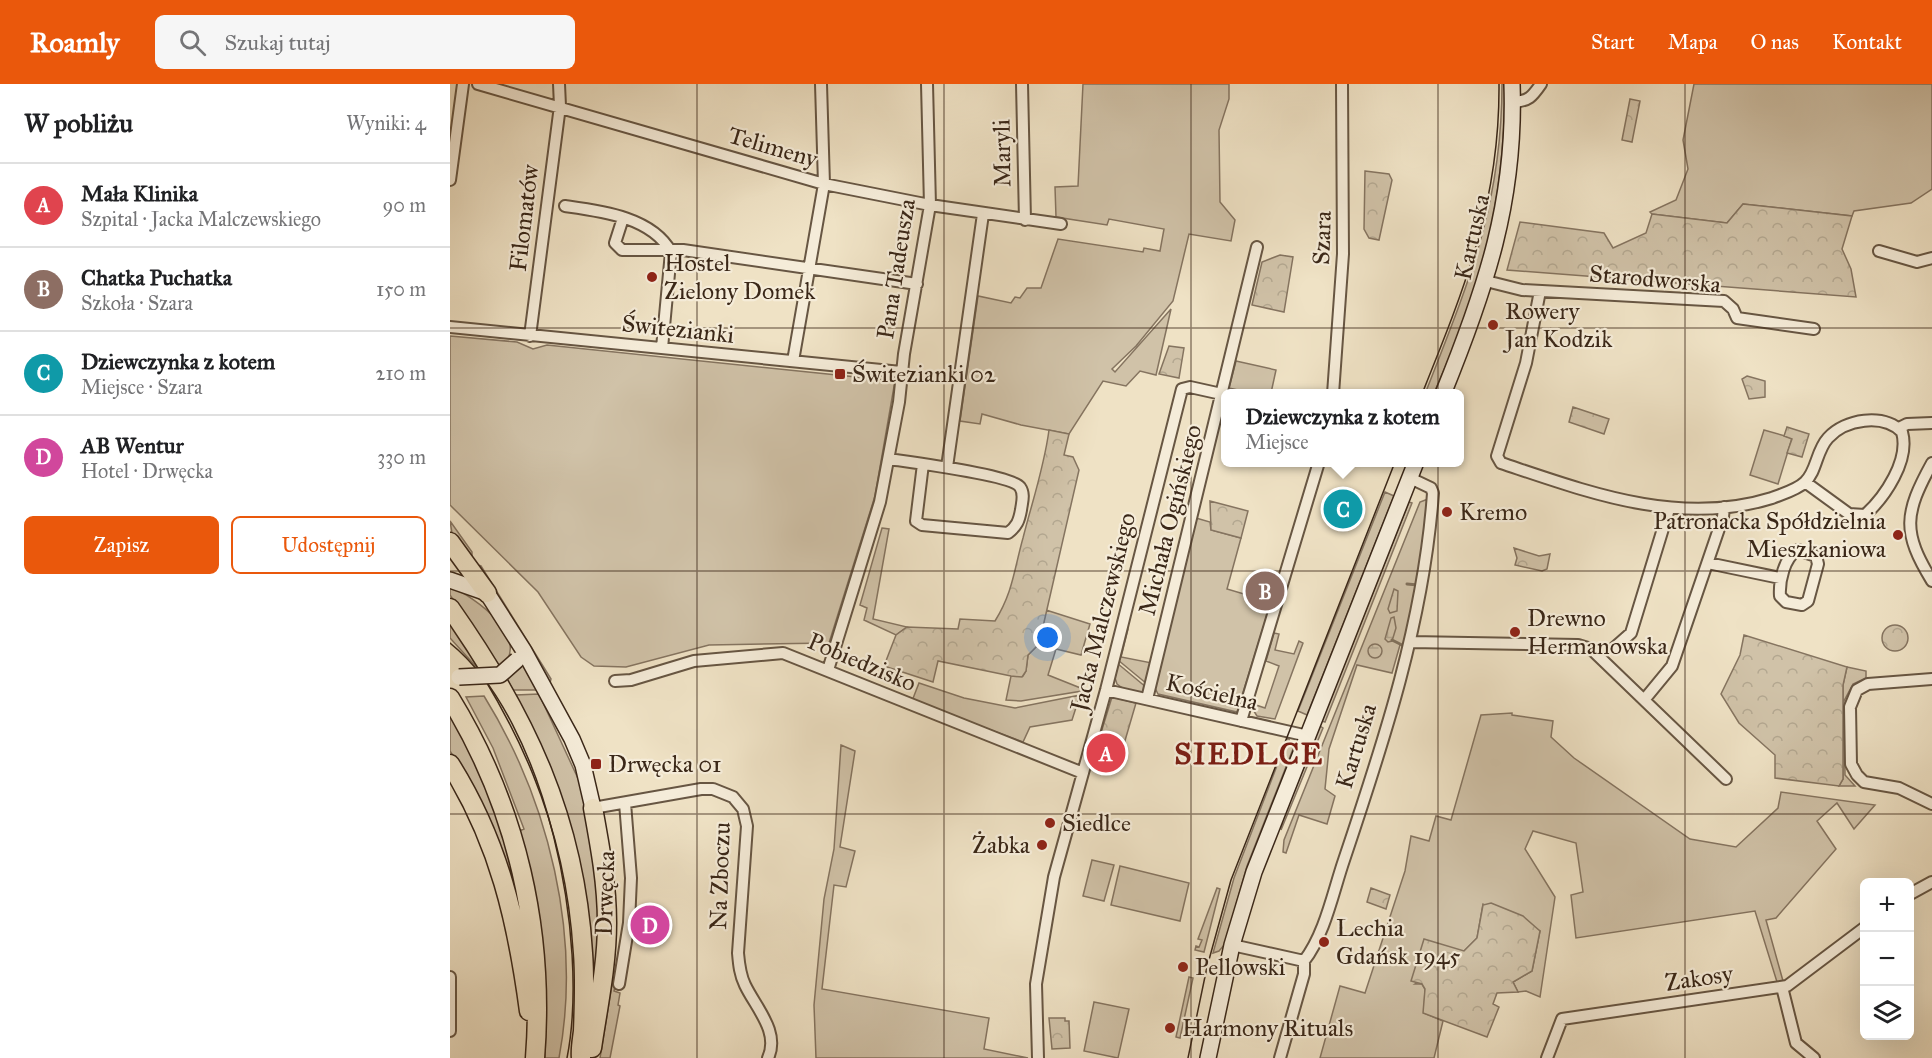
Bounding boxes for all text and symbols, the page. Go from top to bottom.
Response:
search box [155,15,575,69]
text: Roamly [30,25,119,60]
icon: search [176,26,209,59]
text: Szukaj tutaj [224,29,331,56]
text: Start [1591,29,1635,55]
text: Mapa [1668,29,1718,55]
text: O nas [1751,29,1799,55]
text: Kontakt [1832,29,1902,55]
text: W pobliżu [24,107,133,139]
text: Wyniki: 4 [346,111,426,135]
street label: Maryli [986,118,1018,187]
street label: Telimeny [725,120,822,174]
street label: Filomatów [503,162,546,273]
text: Mała Klinika [81,180,198,207]
street label: Kartuska [1448,190,1497,283]
text: A [37,193,50,217]
text: 90 m [383,193,426,217]
street label: Pana Tadeusza [870,196,922,341]
text: Szpital · Jacka Malczewskiego [81,207,321,231]
street label: Szara [1306,210,1338,266]
place label: Hostel Zielony Domek [664,248,816,306]
street label: Starodworska [1588,258,1723,300]
text: Chatka Puchatka [81,264,232,291]
marker: Hostel Zielony Domek [645,270,659,284]
text: B [37,277,50,301]
text: 150 m [376,277,426,301]
text: Szkoła · Szara [81,291,193,315]
place label: Rowery Jan Kodzik [1502,296,1613,354]
street label: Świtezianki [620,308,736,350]
marker: Rowery Jan Kodzik [1486,318,1500,332]
text: Dziewczynka z kotem [81,348,275,375]
place label: Świtezianki 02 [852,359,996,389]
text: C [37,361,50,385]
text: 210 m [376,361,426,385]
marker: Świtezianki 02 [833,367,847,381]
text: Miejsce · Szara [81,375,202,399]
popup [1221,389,1464,467]
text: Dziewczynka z kotem [1245,403,1440,430]
street label: Michała Ogińskiego [1132,422,1208,618]
text: Miejsce [1245,430,1309,454]
text: AB Wentur [81,432,184,459]
text: D [36,445,51,469]
text: 330 m [377,445,426,469]
text: Hotel · Drwęcka [81,459,213,483]
pin: C [1324,486,1362,532]
place label: Kremo [1459,497,1527,527]
marker: Kremo [1440,505,1454,519]
place label: Patronacka Spółdzielnia Mieszkaniowa [1653,506,1887,564]
street label: Jacka Malczewskiego [1063,509,1142,717]
button: Zapisz [24,516,219,574]
button: Udostępnij [231,516,426,574]
marker: Patronacka Spółdzielnia Mieszkaniowa [1891,528,1905,542]
pin: B [1246,568,1284,614]
place label: Drewno Hermanowska [1527,603,1669,661]
your location [1033,623,1062,652]
marker: Drewno Hermanowska [1508,625,1522,639]
street label: Pobiedzisko [803,626,921,698]
street label: Kościelna [1163,667,1262,717]
street label: Kartuska [1329,699,1383,792]
pin: A [1086,730,1126,776]
district label: SIEDLCE [1174,736,1324,772]
place label: Drwęcka 01 [608,749,721,779]
marker: Drwęcka 01 [589,757,603,771]
place label: Siedlce [1062,808,1131,838]
marker: Siedlce [1043,816,1057,830]
street label: Na Zboczu [703,821,737,931]
place label: Żabka [972,830,1031,860]
marker: Żabka [1035,838,1049,852]
street label: Drwęcka [589,849,622,936]
map controls [1860,878,1914,1040]
button: + [1860,878,1914,932]
pin: D [630,902,670,948]
place label: Lechia Gdańsk 1945 [1336,913,1460,971]
button: − [1860,932,1914,986]
marker: Lechia Gdańsk 1945 [1317,935,1331,949]
place label: Pellowski [1195,952,1286,982]
street label: Zakosy [1663,958,1736,998]
marker: Pellowski [1176,960,1190,974]
button: layers [1860,986,1914,1040]
place label: Harmony Rituals [1182,1013,1353,1043]
marker: Harmony Rituals [1163,1021,1177,1035]

